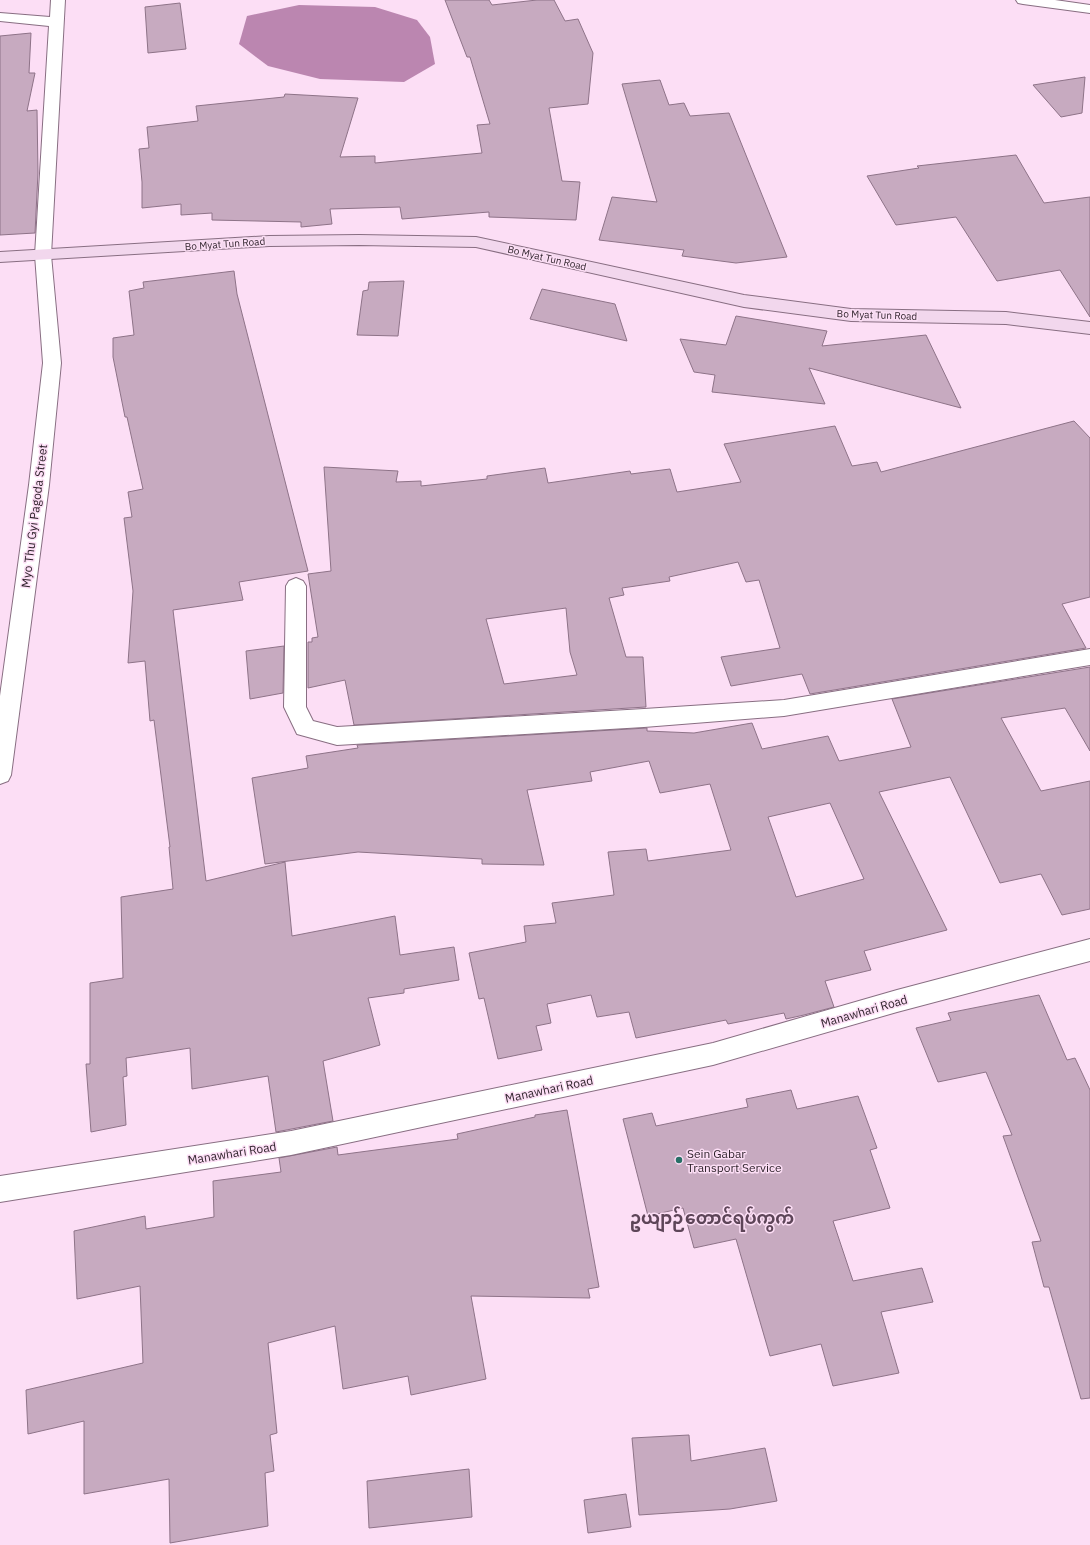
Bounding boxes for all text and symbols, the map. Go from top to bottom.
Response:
street label: Bo Myat Tun Road [184,235,266,253]
street label: Bo Myat Tun Road [506,243,588,273]
street label: Bo Myat Tun Road [836,307,918,323]
street label: Myo Thu Gyi Pagoda Street [18,443,50,589]
street label: Manawhari Road [819,991,909,1031]
street label: Manawhari Road [504,1072,594,1106]
street label: Manawhari Road [187,1139,277,1167]
place label: Sein Gabar Transport Service [687,1146,782,1175]
marker: Sein Gabar Transport Service [674,1155,684,1165]
district label: ဥယျာဉ်တောင်ရပ်ကွက် [630,1206,794,1233]

